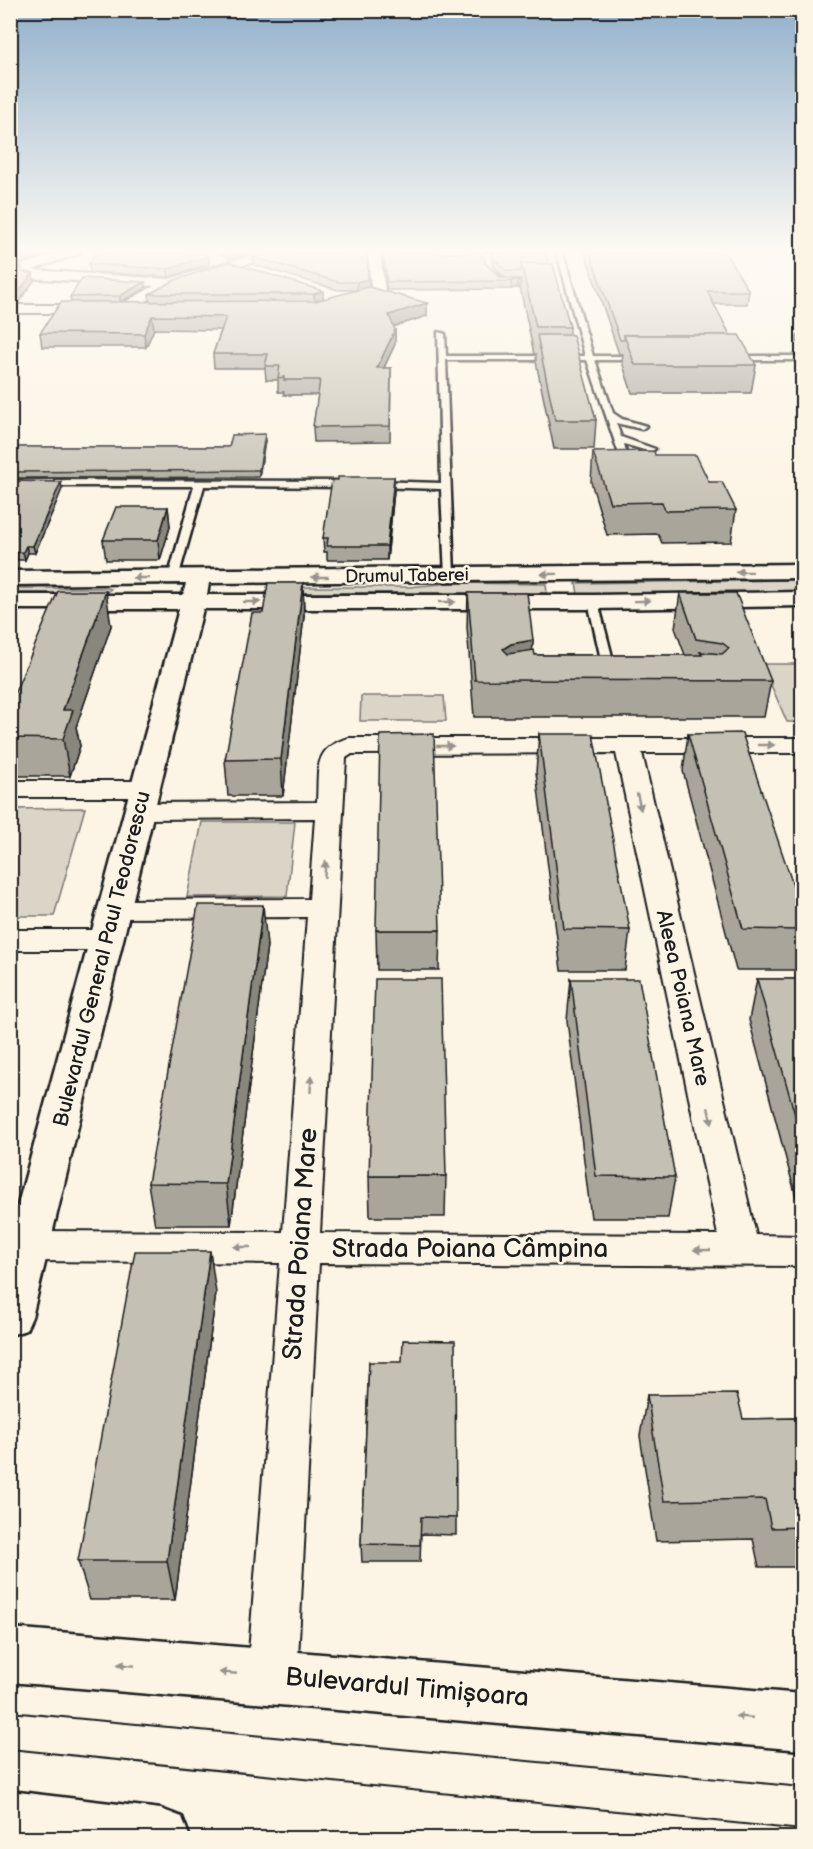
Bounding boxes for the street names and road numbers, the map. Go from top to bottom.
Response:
street label: Drumul Taberei [345,564,469,588]
street label: Bulevardul General Paul Teodorescu [48,789,156,1129]
street label: Aleea Poiana Mare [651,908,715,1088]
street label: Strada Poiana Mare [277,1127,325,1361]
street label: Strada Poiana Câmpina [332,1234,608,1265]
street label: Bulevardul Timișoara [284,1662,530,1714]

